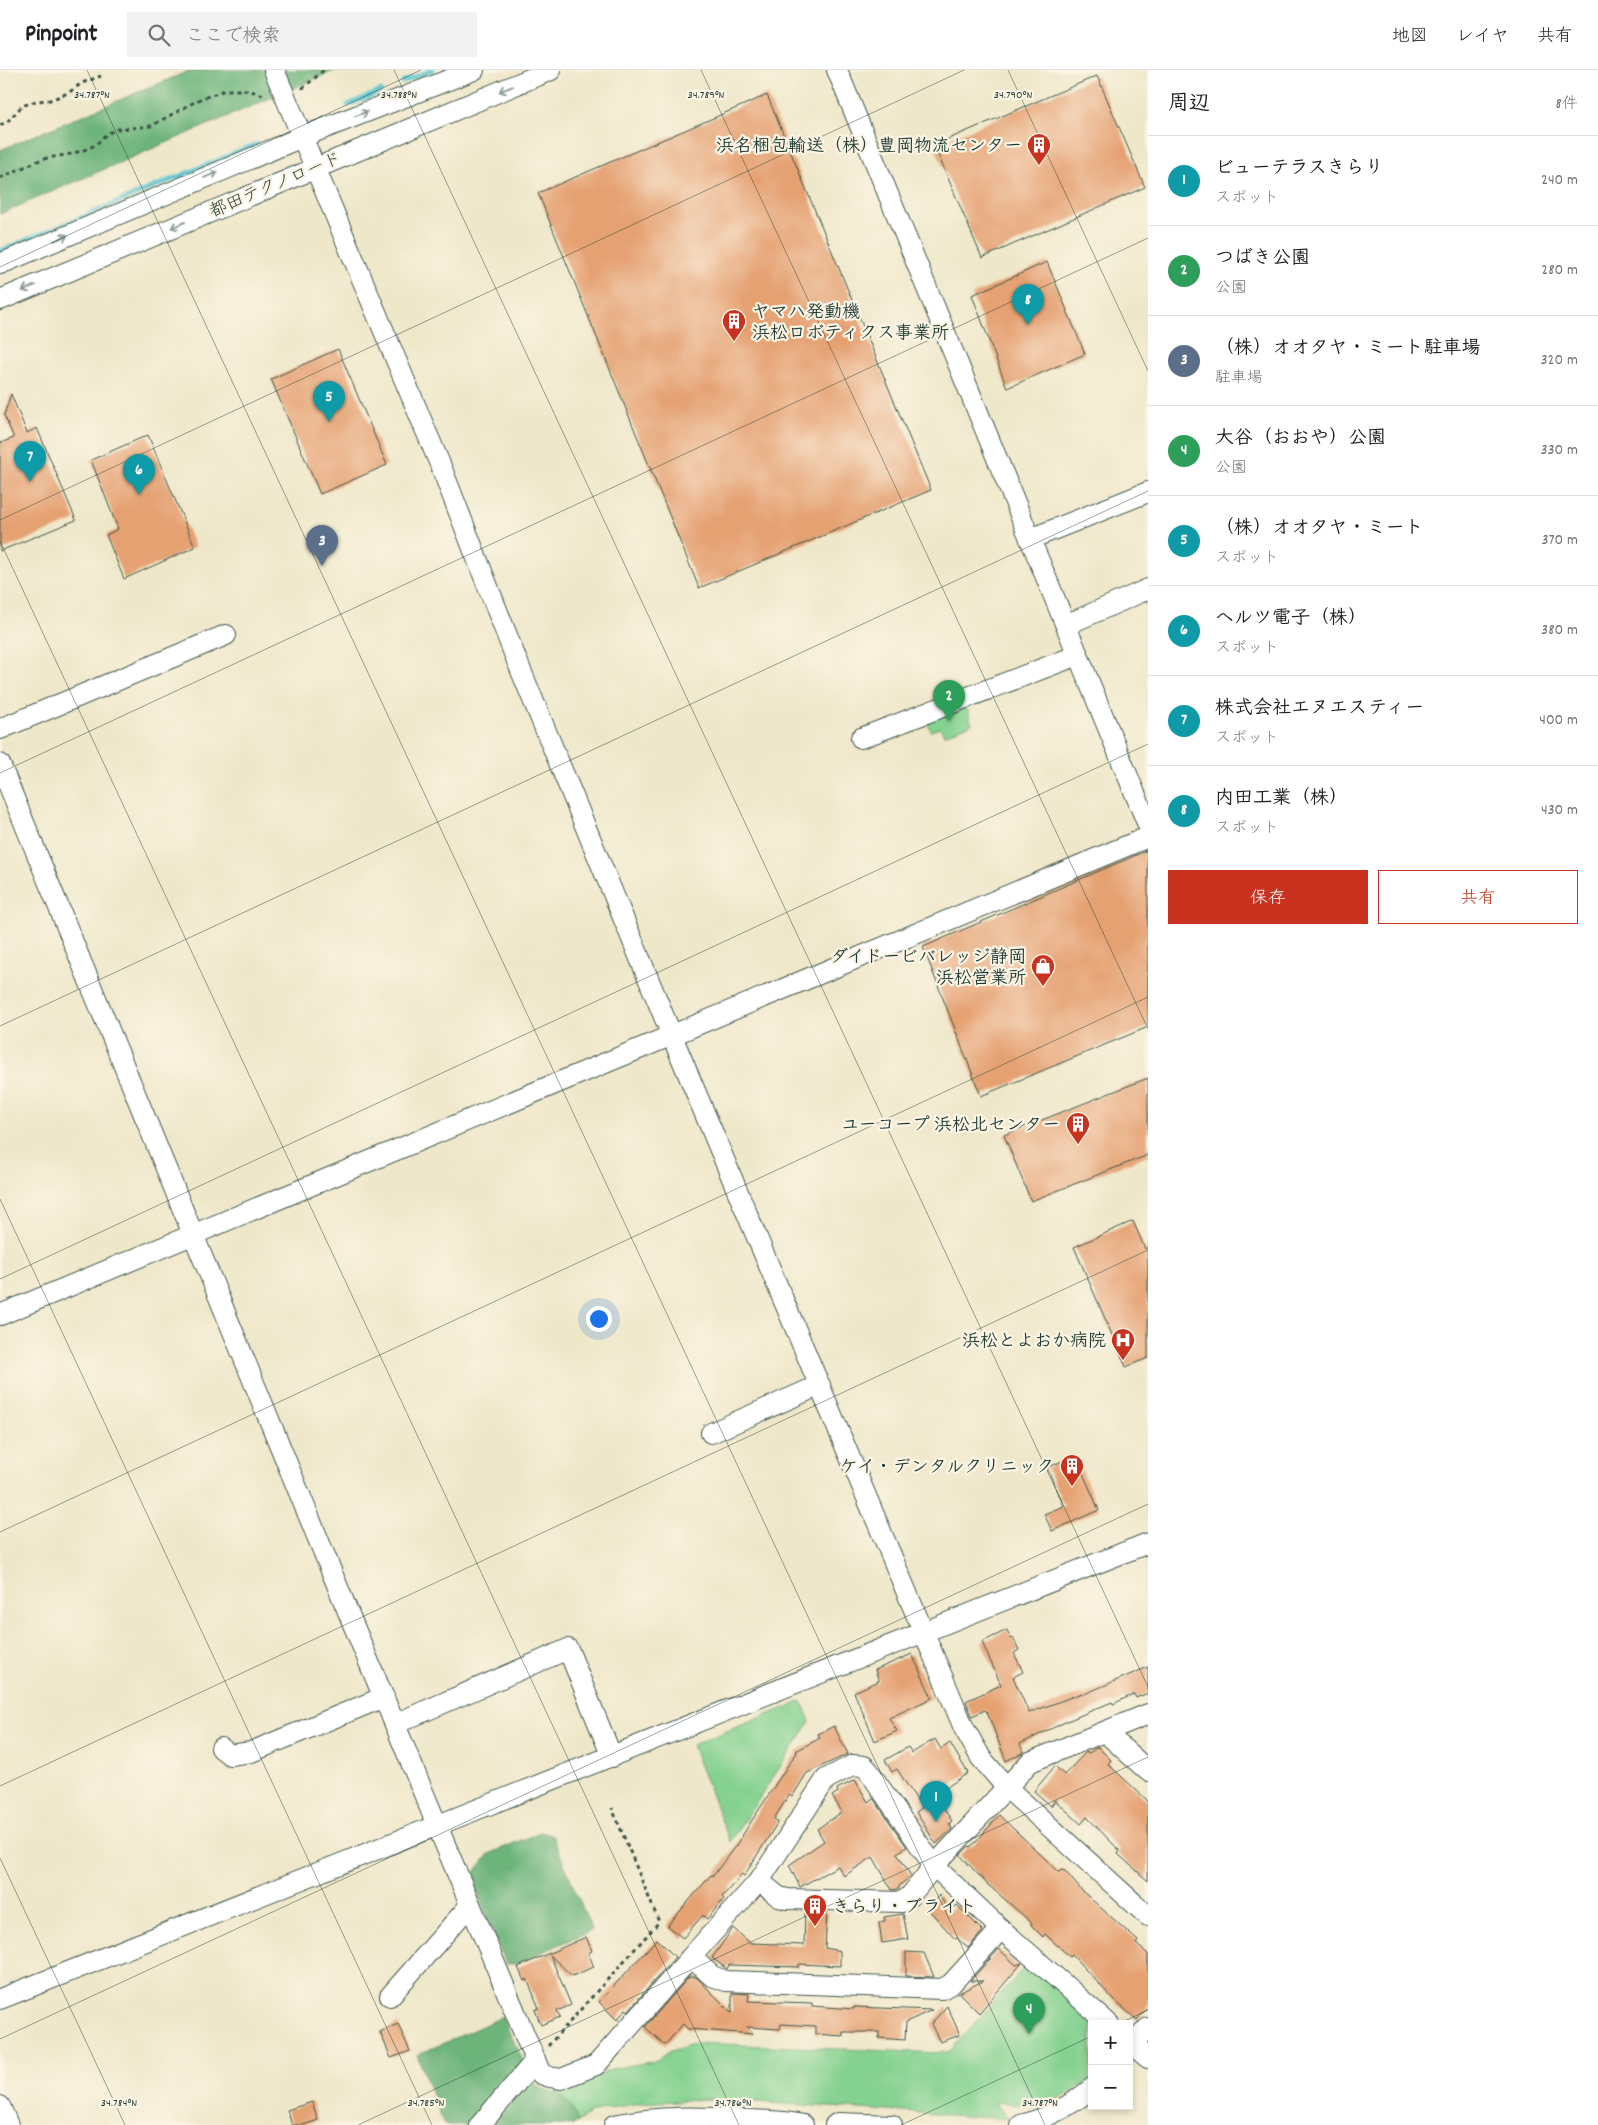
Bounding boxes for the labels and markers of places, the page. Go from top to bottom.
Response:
building icon: 浜名梱包輸送（株）豊岡物流センター [1026,132,1052,166]
place label: 浜名梱包輸送（株）豊岡物流センター [716,135,1022,160]
pin: 8 [1012,284,1044,325]
place label: ヤマハ発動機 浜松ロボティクス事業所 [752,301,949,347]
building icon: ヤマハ発動機 浜松ロボティクス事業所 [721,308,747,342]
pin: 5 [313,381,345,422]
pin: 7 [14,441,46,482]
pin: 6 [123,454,155,495]
pin: 3 [306,525,338,566]
pin: 2 [933,680,965,721]
place label: ダイドービバレッジ静岡 浜松営業所 [830,946,1026,992]
shop icon: ダイドービバレッジ静岡 浜松営業所 [1030,953,1056,987]
building icon: ユーコープ 浜松北センター [1065,1111,1091,1145]
place label: ユーコープ 浜松北センター [841,1114,1060,1139]
hospital icon: 浜松とよおか病院 [1110,1327,1136,1361]
place label: 浜松とよおか病院 [962,1330,1106,1355]
building icon: ケイ・デンタルクリニック [1059,1453,1085,1487]
place label: ケイ・デンタルクリニック [840,1456,1054,1481]
pin: 1 [920,1781,952,1822]
building icon: きらり・ブライト [802,1893,828,1927]
place label: きらり・ブライト [832,1896,976,1921]
pin: 4 [1013,1993,1045,2034]

